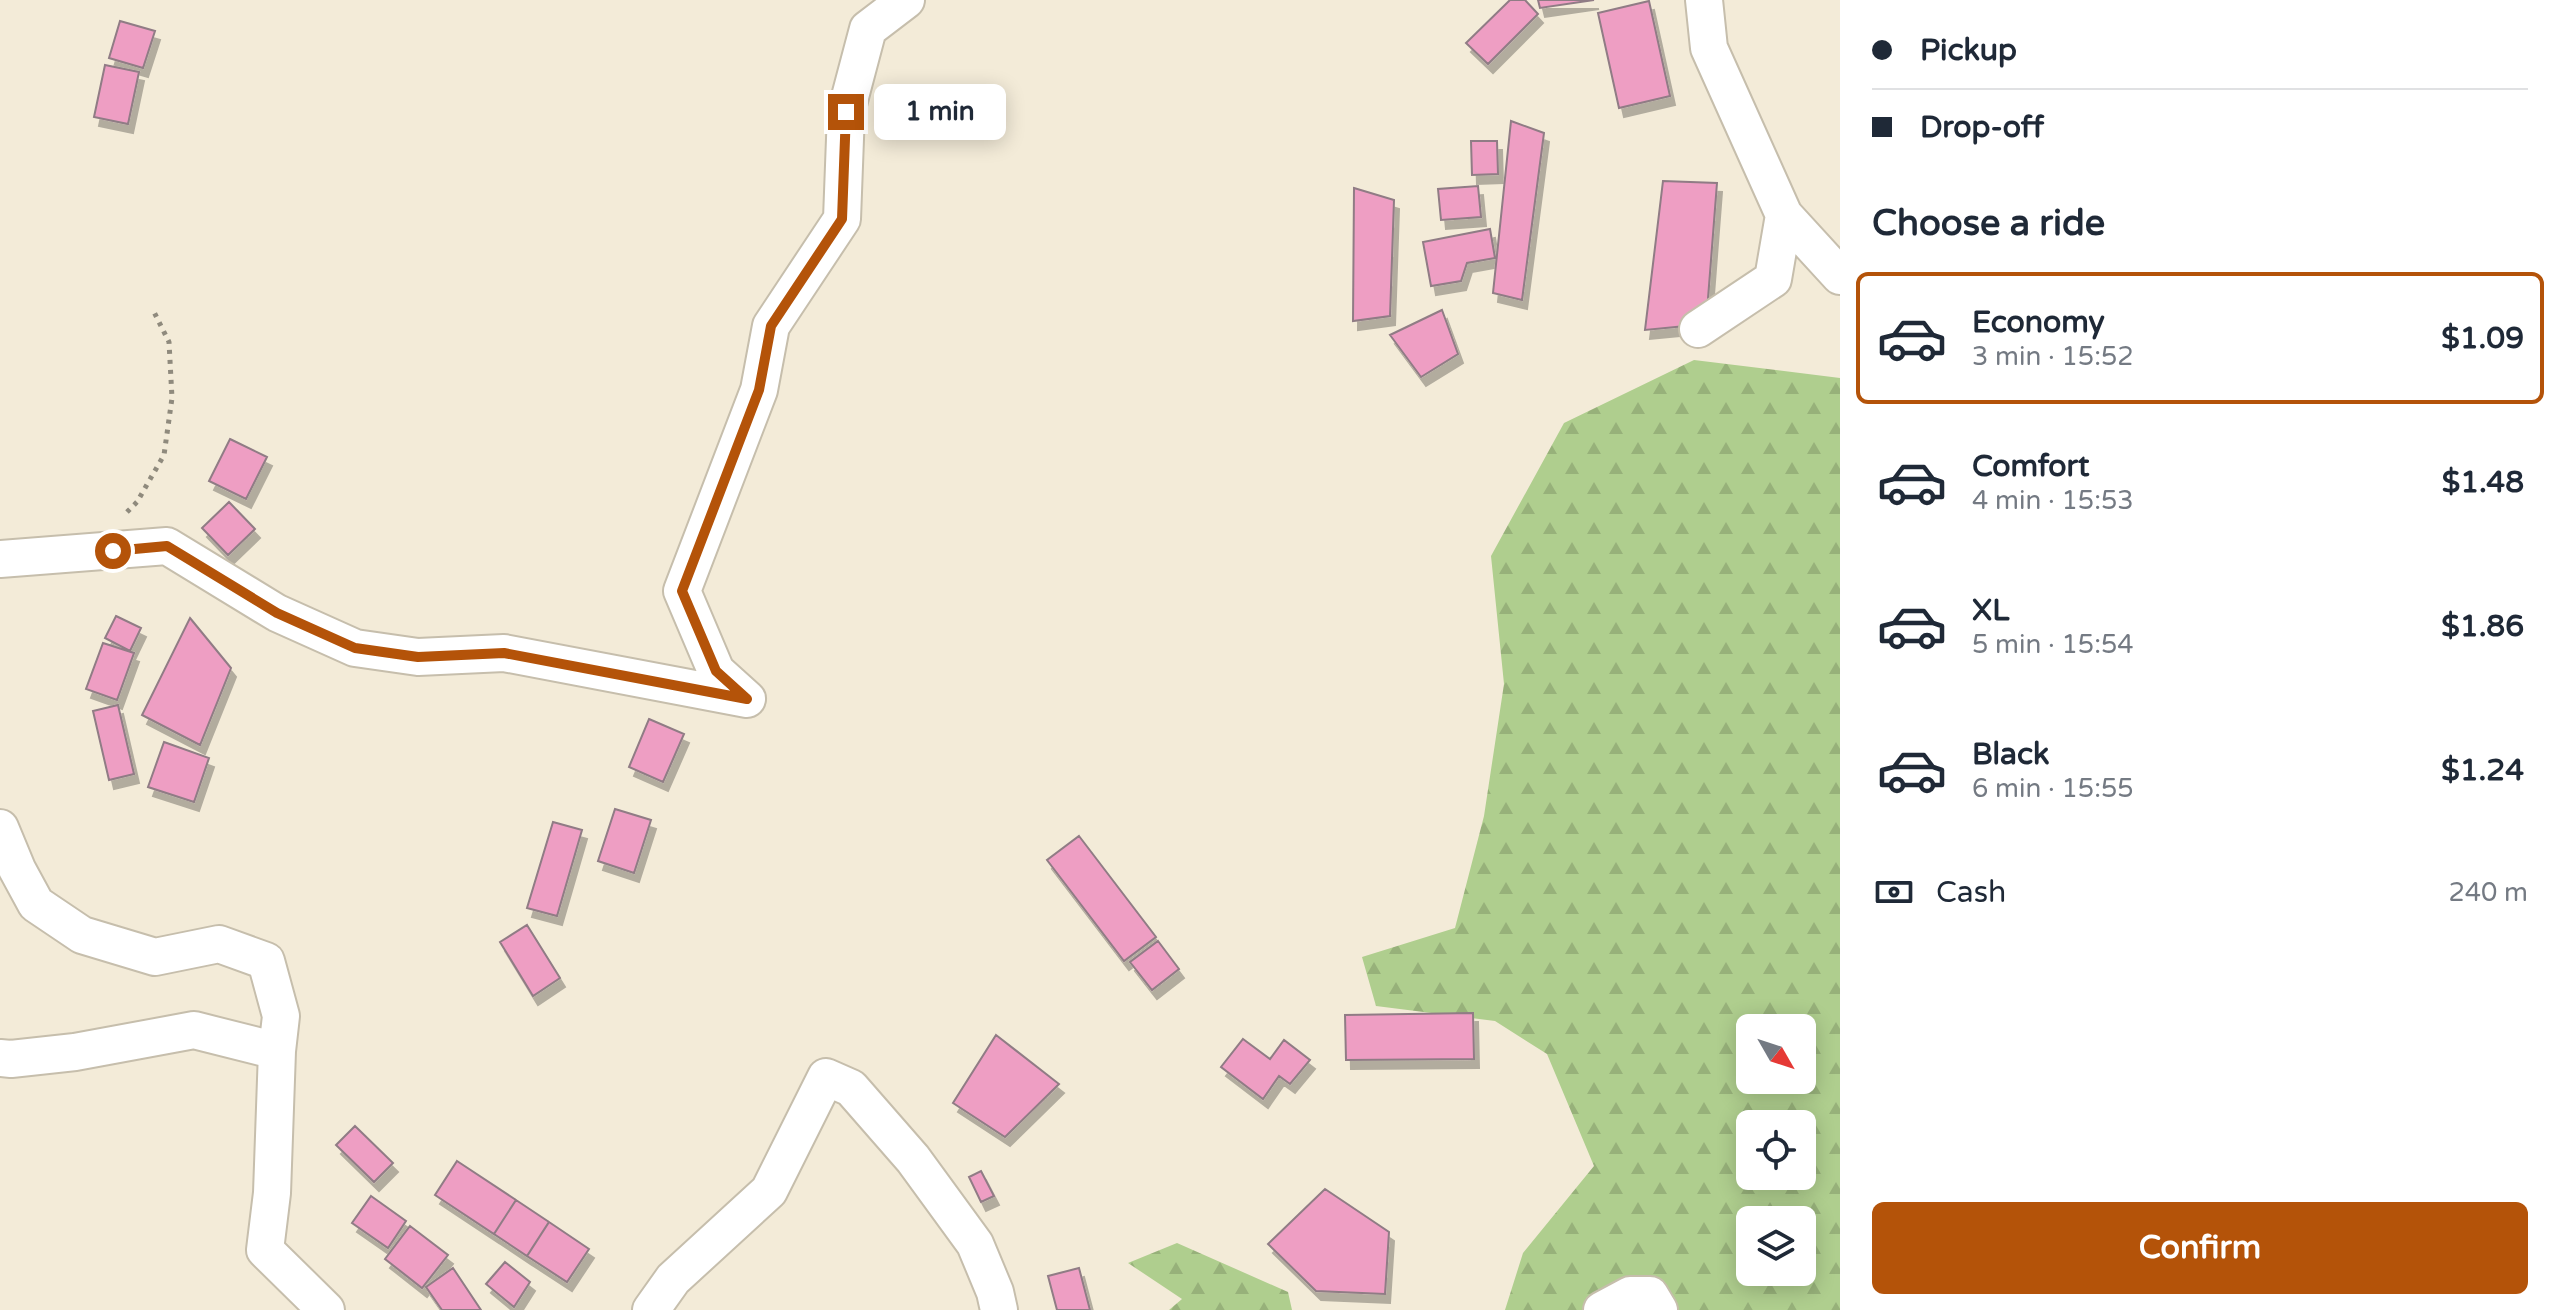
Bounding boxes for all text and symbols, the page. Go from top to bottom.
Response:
text: Pickup [1920,32,2017,69]
callout: 1 min [874,84,1006,140]
route end [828,94,864,130]
text: 1 min [905,96,975,127]
text: Drop-off [1920,109,2044,146]
text: Choose a ride [1872,202,2105,245]
icon: car [1876,302,1948,374]
text: Economy [1972,304,2105,341]
text: $1.09 [2441,320,2524,357]
text: 3 min · 15:52 [1972,341,2134,372]
icon: car [1876,446,1948,518]
text: Comfort [1972,448,2090,485]
text: $1.48 [2442,464,2524,501]
text: 4 min · 15:53 [1972,485,2134,516]
route start [95,533,131,569]
icon: car [1876,590,1948,662]
text: XL [1972,592,2009,629]
text: $1.86 [2441,608,2524,645]
text: 5 min · 15:54 [1972,629,2134,660]
icon: car [1876,734,1948,806]
text: Black [1972,736,2049,773]
text: $1.24 [2441,752,2524,789]
text: 6 min · 15:55 [1972,773,2134,804]
icon: cash [1872,870,1916,914]
text: Cash [1936,874,2006,911]
text: 240 m [2448,877,2528,908]
north arrow [1736,1014,1816,1094]
map controls [1736,1014,1816,1286]
button: locate [1736,1110,1816,1190]
button: Confirm [1872,1202,2528,1294]
button: layers [1736,1206,1816,1286]

